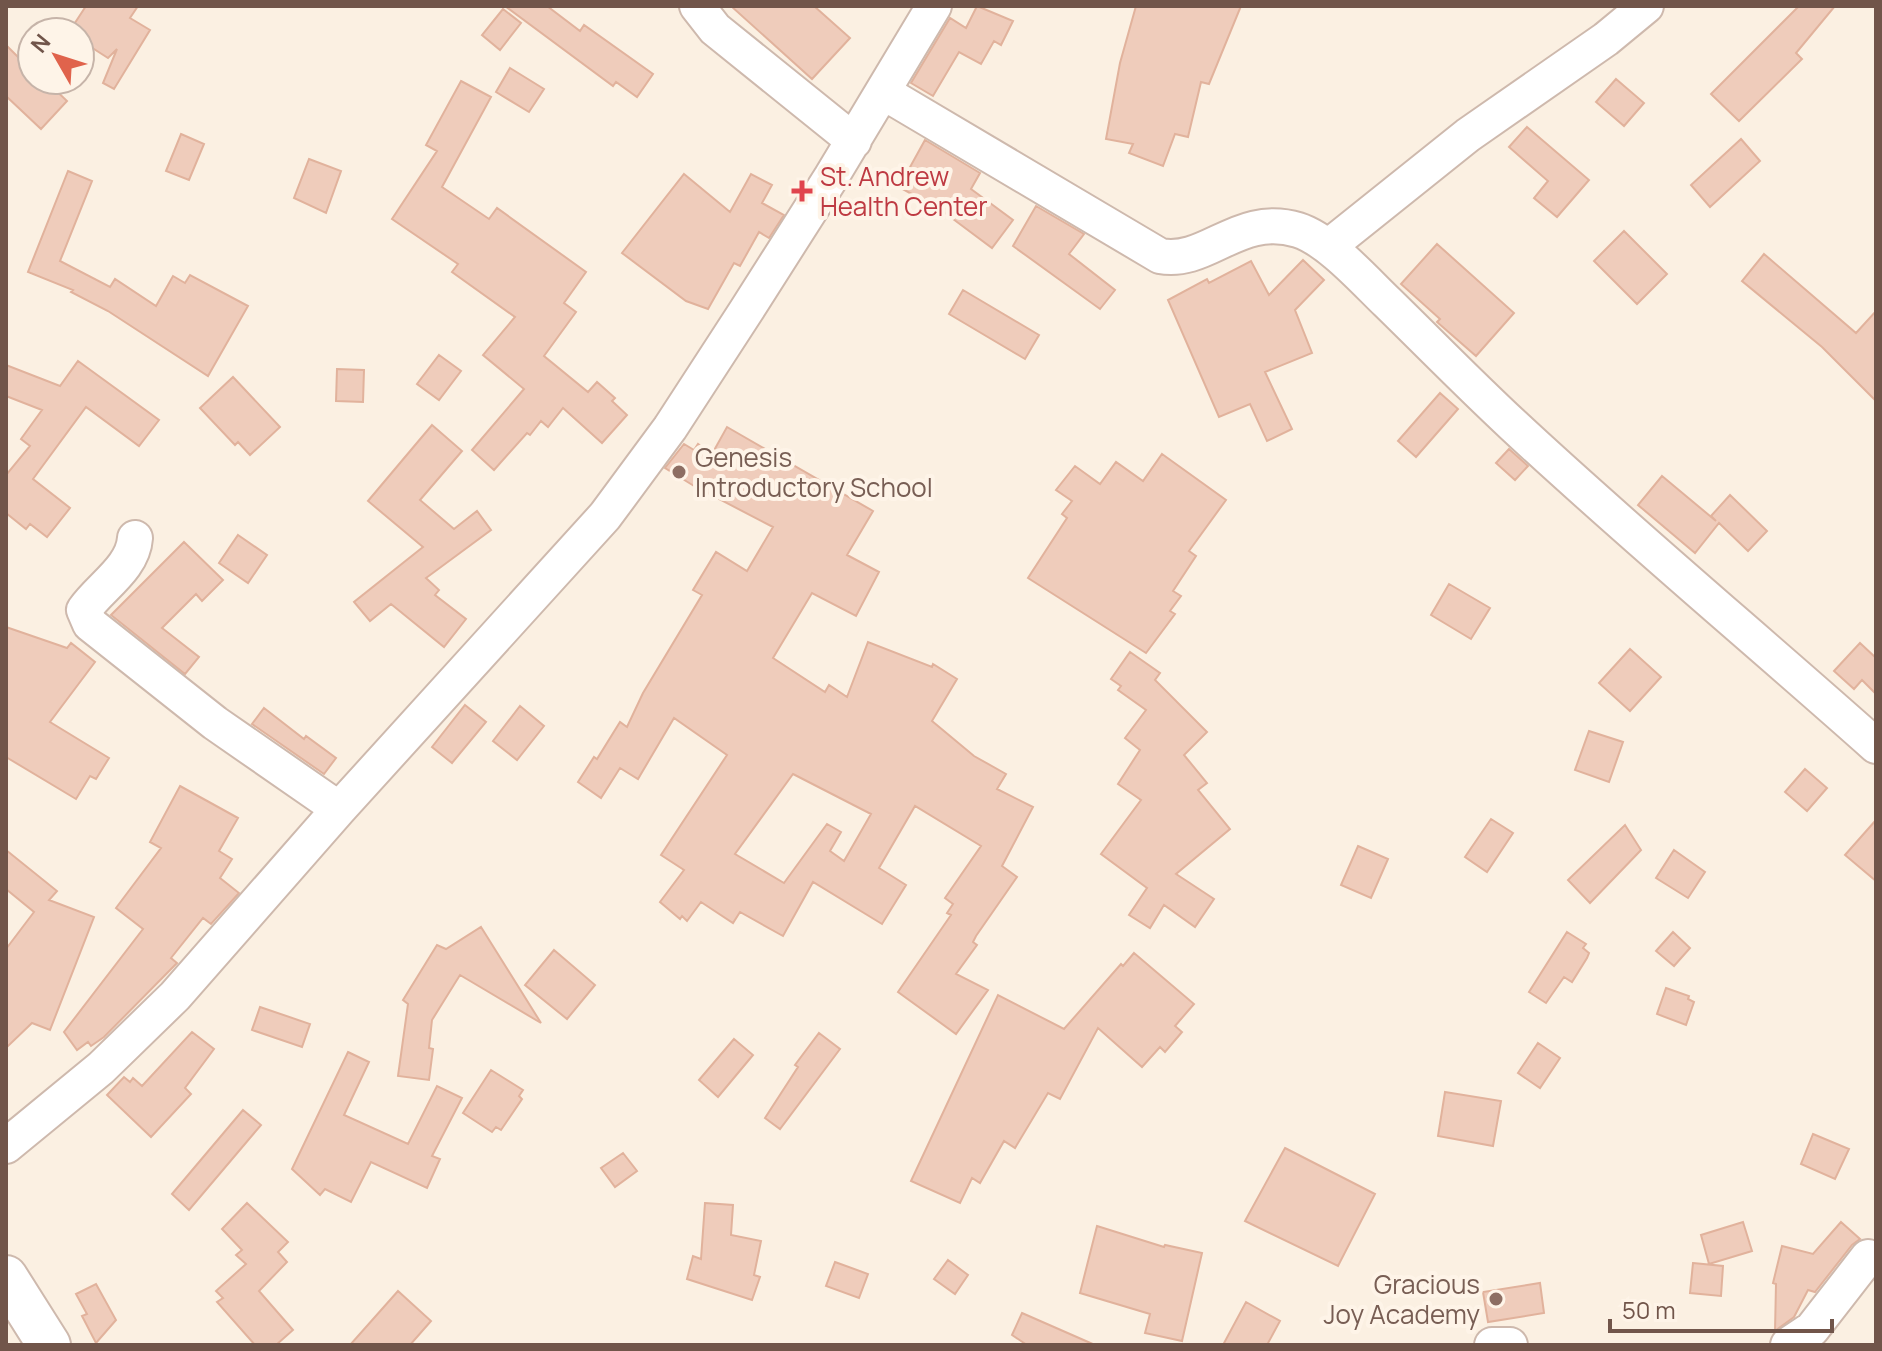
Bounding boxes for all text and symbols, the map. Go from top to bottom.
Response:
north arrow [16,16,96,96]
text: N [24,28,57,59]
place label: St. Andrew Health Center [820,158,988,224]
marker: St. Andrew Health Center [791,180,813,202]
place label: Genesis Introductory School [695,439,933,505]
marker: Genesis Introductory School [670,463,688,481]
place label: Gracious Joy Academy [1324,1266,1480,1332]
scale bar [1610,1283,1832,1333]
marker: Gracious Joy Academy [1487,1290,1505,1308]
text: 50 m [1622,1293,1676,1326]

